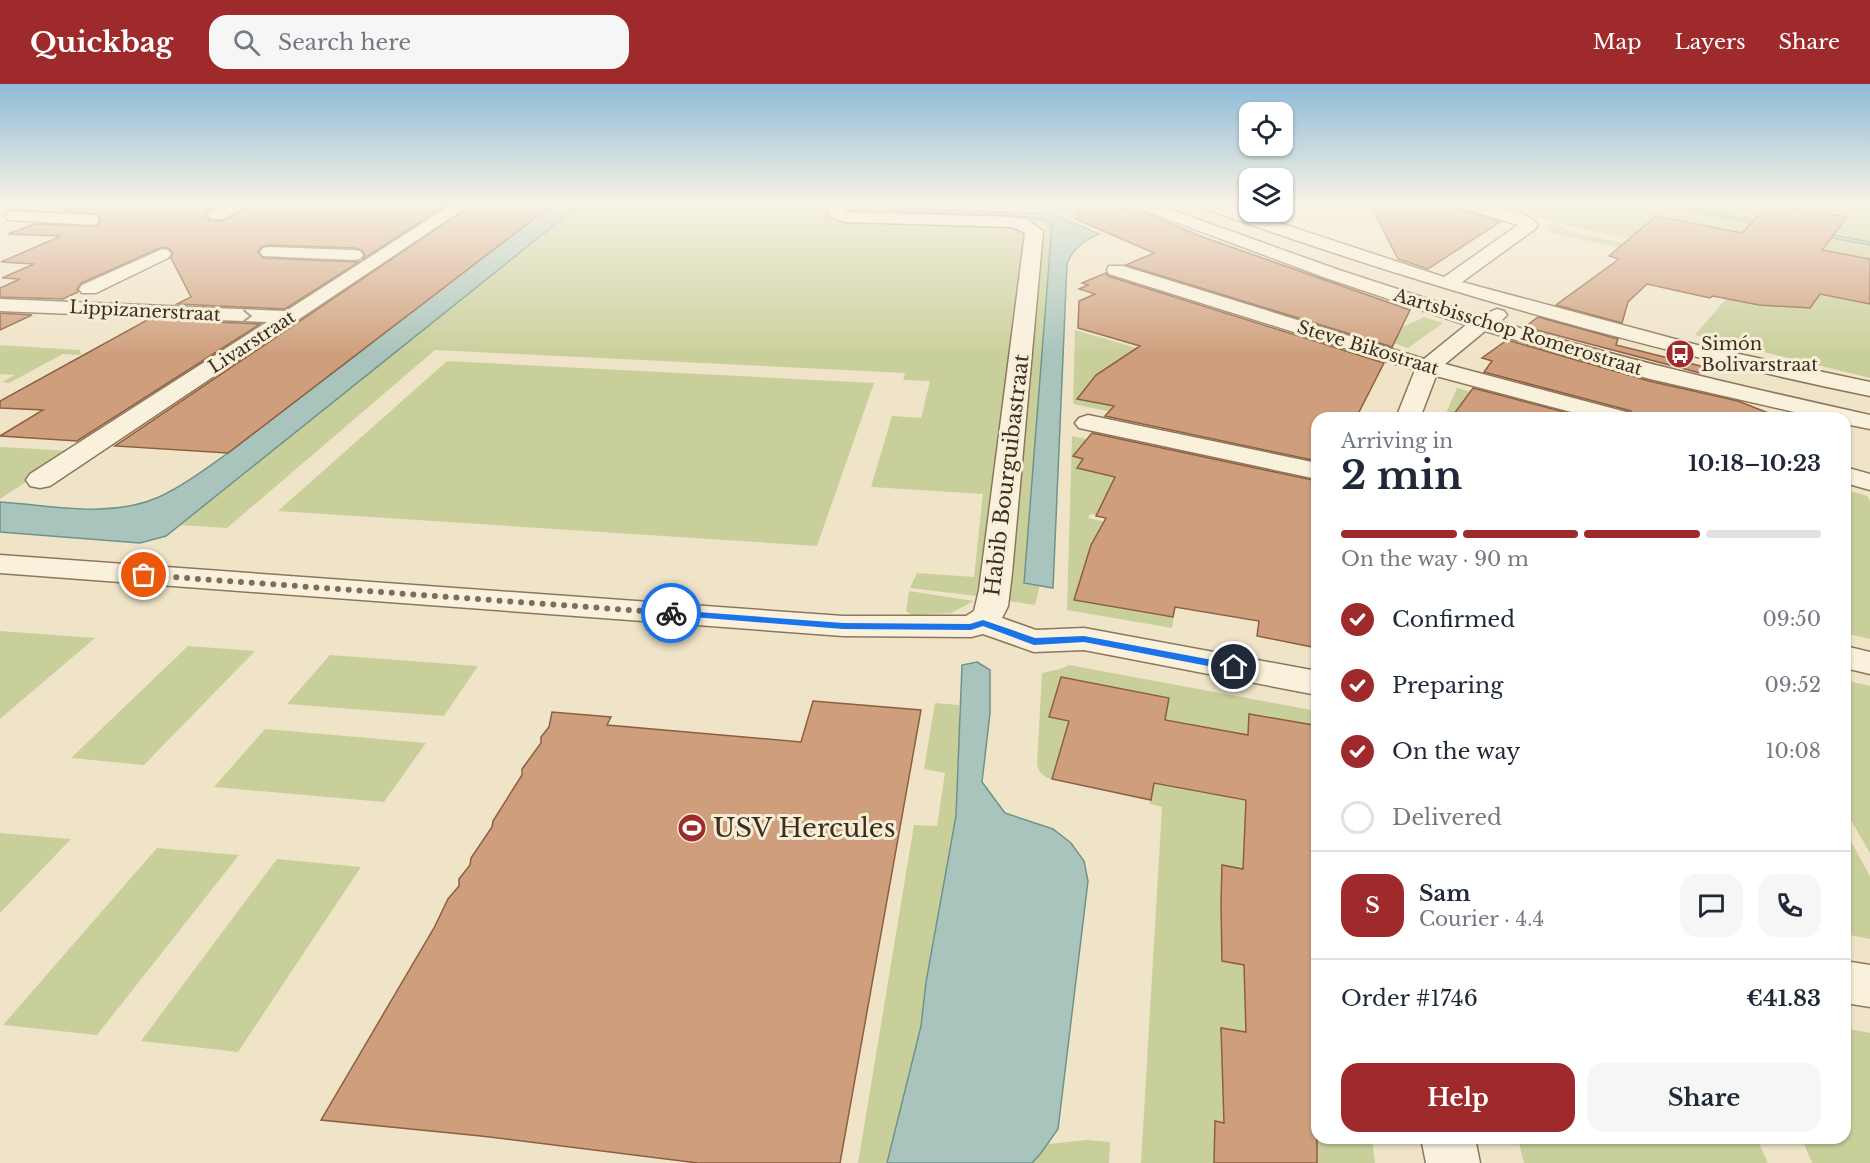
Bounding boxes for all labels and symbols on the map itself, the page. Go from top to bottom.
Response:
street label: Aartsbisschop Romerostraat [1390,283,1645,380]
street label: Lippizanerstraat [69,296,221,326]
street label: Livarstraat [205,306,300,378]
one-way arrow [243,309,252,322]
street label: Steve Bikostraat [1295,316,1442,380]
place label: Simón Bolivarstraat [1701,333,1818,376]
bus stop icon: Simón Bolivarstraat [1664,338,1696,370]
street label: Habib Bourguibastraat [979,353,1035,597]
pin [118,549,169,600]
courier [641,583,701,643]
pin [1208,641,1259,692]
sports icon: USV Hercules [676,812,708,844]
place label: USV Hercules [713,812,896,844]

